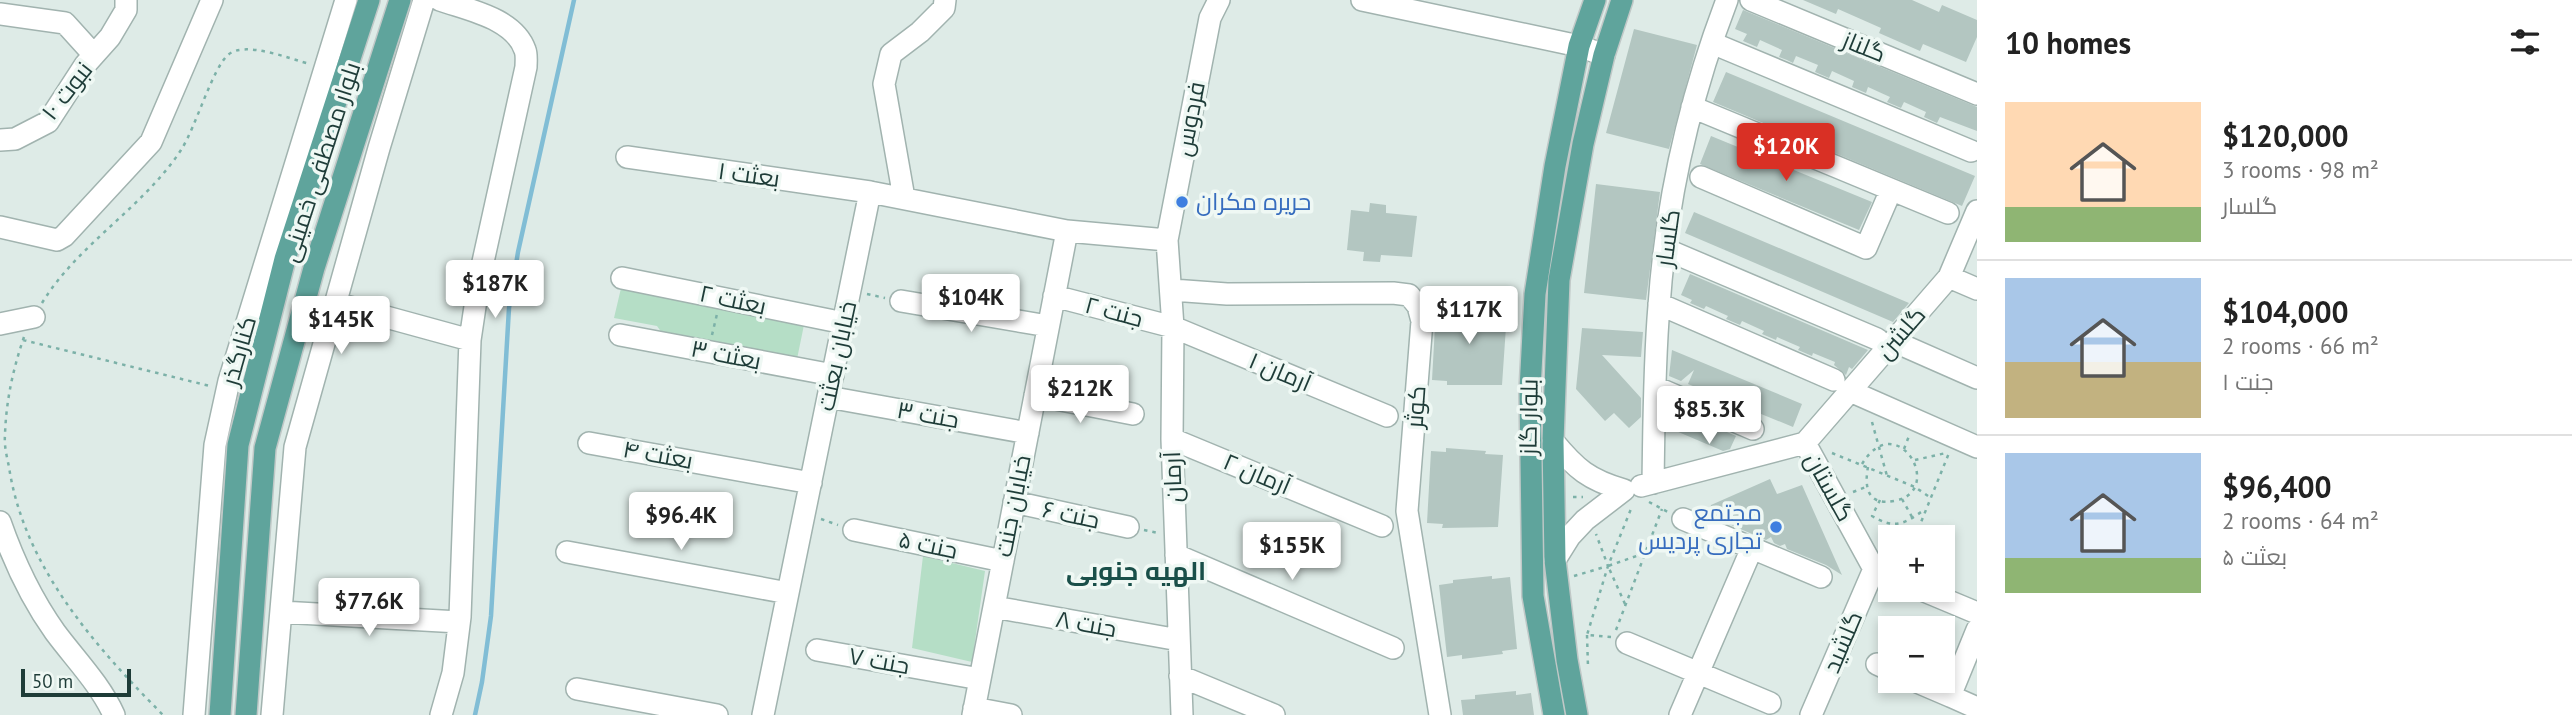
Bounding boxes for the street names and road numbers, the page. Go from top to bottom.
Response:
street label: گلناز [1836,23,1890,69]
street label: نبوت ۱۰ [34,55,99,126]
street label: بلوار مصطفی خمینی [274,58,367,266]
street label: فردوس [1167,79,1212,159]
street label: بعثت ۱ [716,155,782,194]
street label: گلسار [1648,207,1687,271]
street label: بعثت ۲ [697,277,769,322]
street label: جنت ۲ [1082,289,1147,334]
street label: خیابان بعثت [810,298,863,414]
street label: گلشن [1869,300,1932,366]
street label: کنارگذر [213,313,263,391]
street label: بعثت ۳ [688,333,764,376]
street label: آرمان ۱ [1244,345,1317,399]
street label: بلوار گاز [1512,379,1545,457]
street label: کوثر [1398,385,1432,431]
street label: جنت ۳ [895,394,962,435]
street label: بعثت ۴ [621,433,696,476]
street label: آرمان ۲ [1219,446,1296,502]
street label: گلستان [1798,447,1861,527]
street label: آرمان [1156,450,1189,503]
street label: خیابان جنت [987,452,1038,560]
street label: جنت ۶ [1040,493,1103,536]
street label: جنت ۵ [896,523,960,566]
street label: جنت ۸ [1053,603,1119,644]
street label: گلشید [1816,606,1869,677]
street label: جنت ۷ [846,640,912,681]

